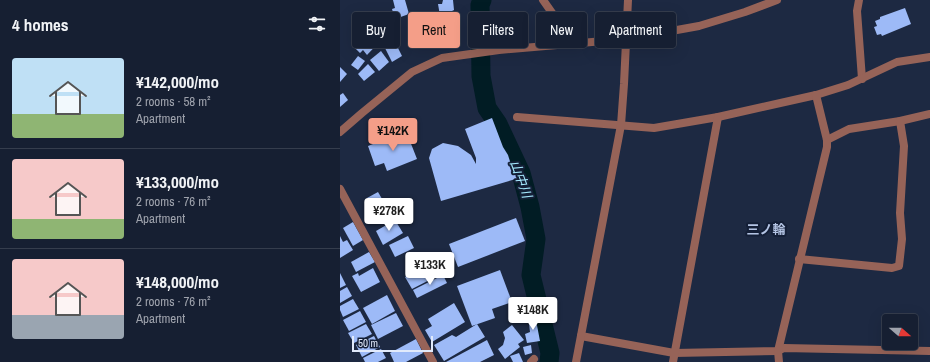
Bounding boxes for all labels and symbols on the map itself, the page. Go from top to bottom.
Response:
pin: ¥142K [365,118,421,152]
water label: 山中川 [506,158,536,202]
pin: ¥278K [361,198,417,232]
district label: 三ノ輪 [746,221,786,238]
pin: ¥133K [402,252,458,286]
pin: ¥148K [505,297,561,331]
north arrow [882,314,918,350]
scale bar [352,334,433,353]

